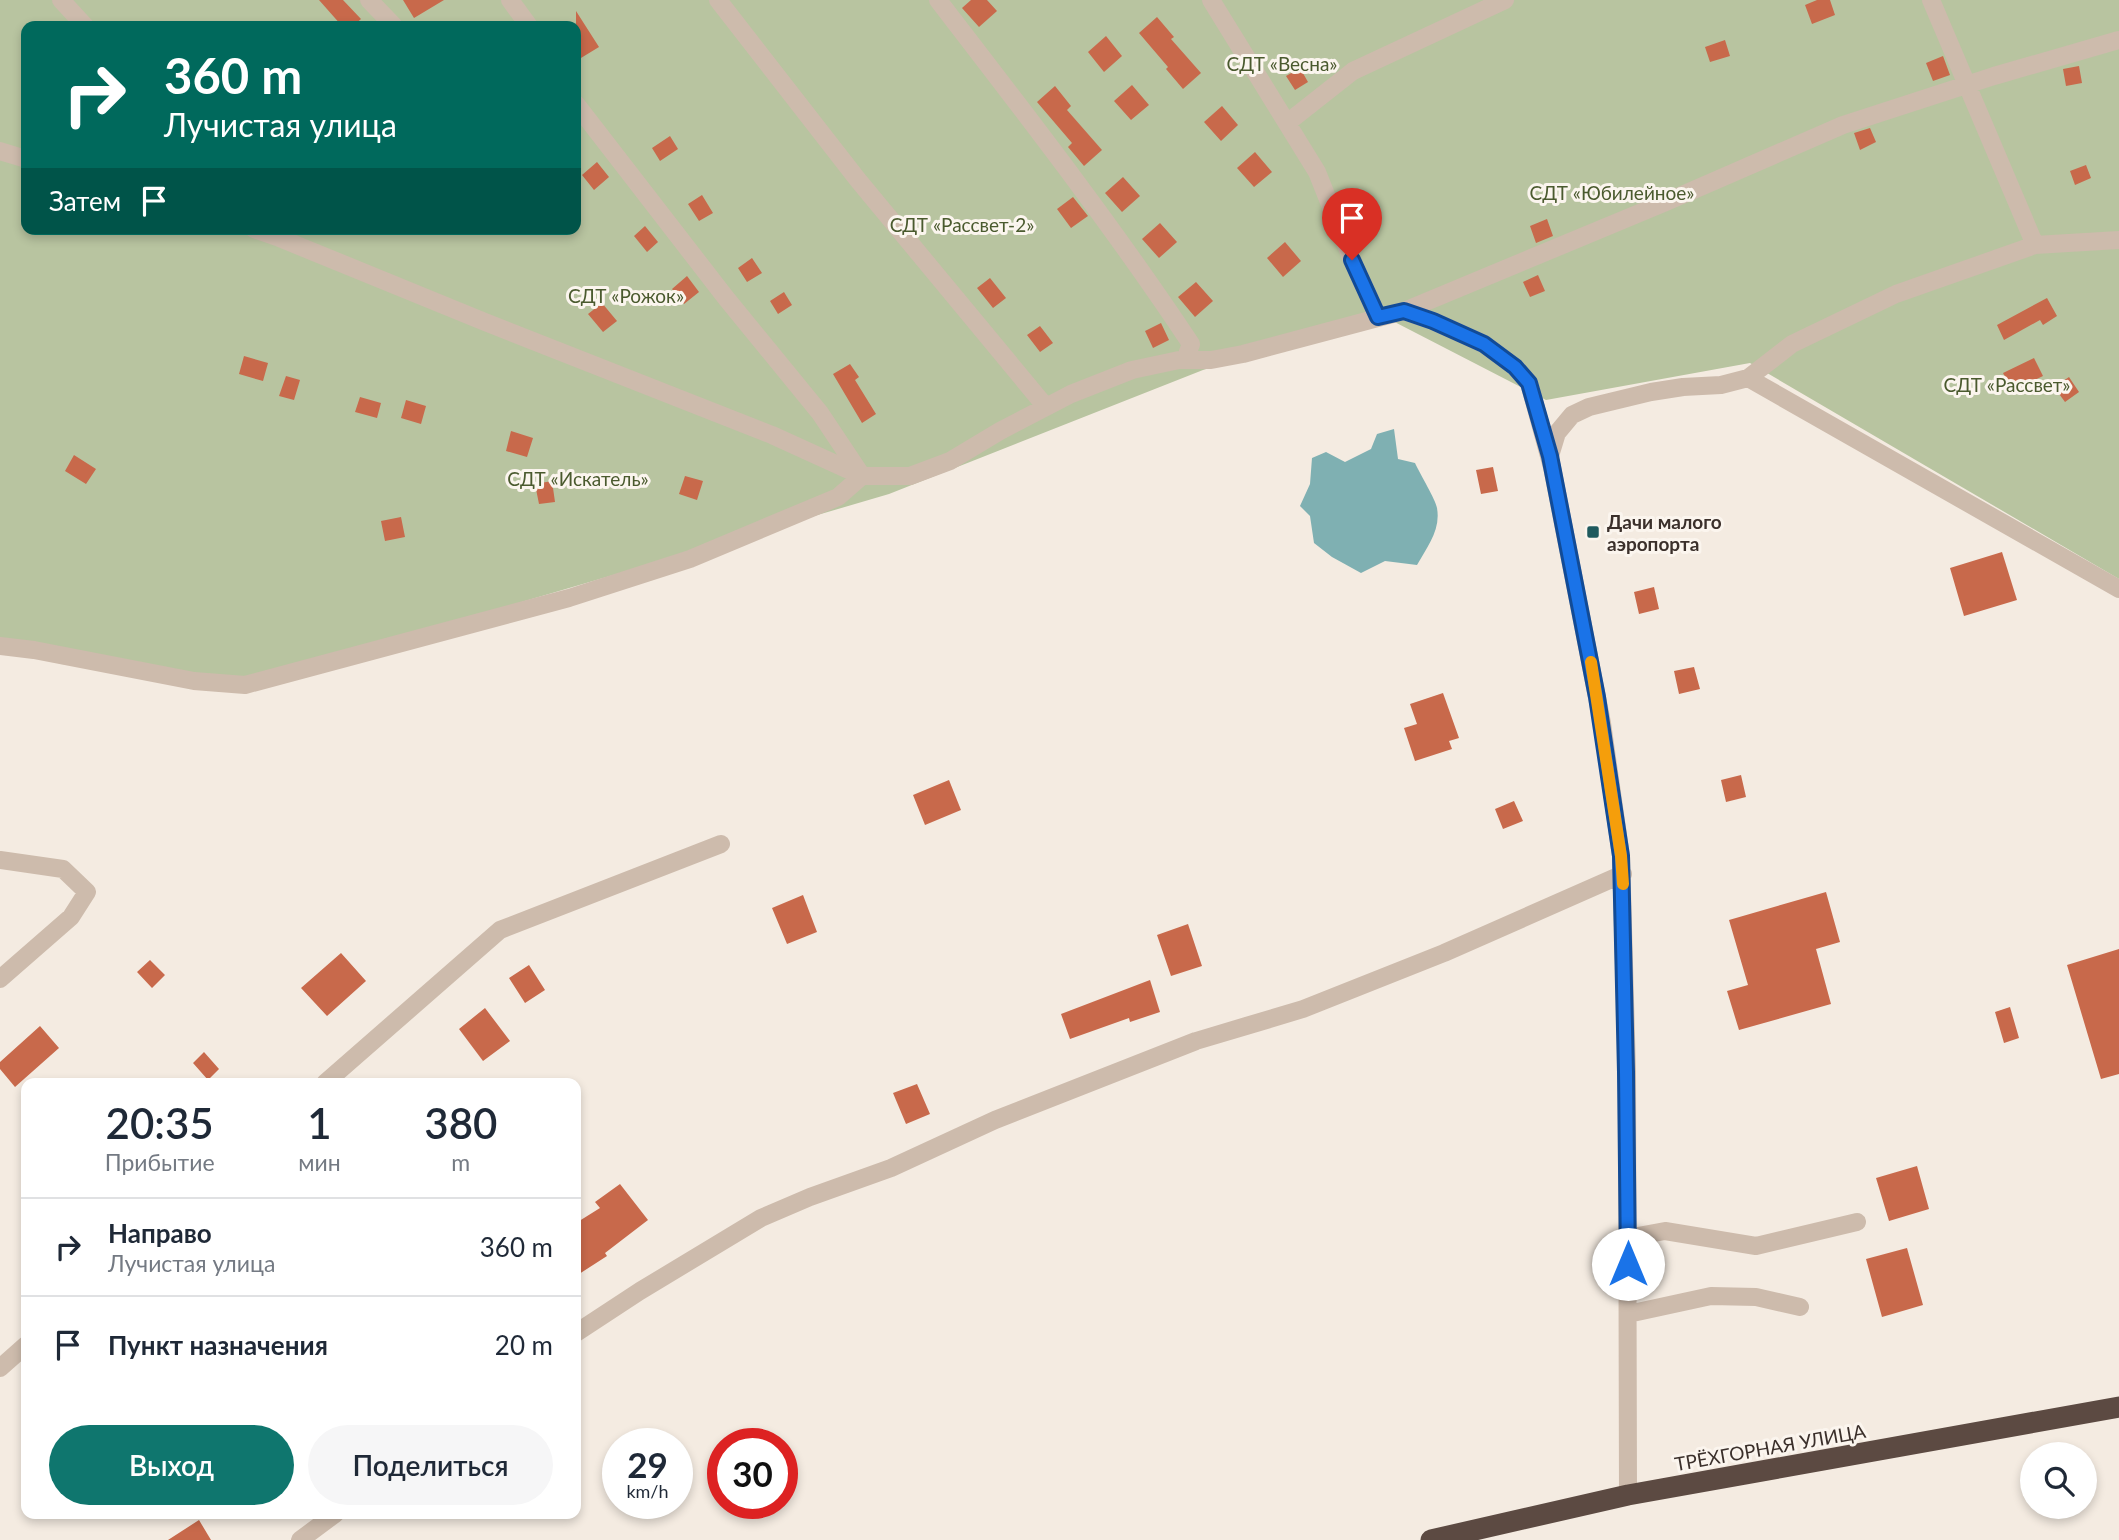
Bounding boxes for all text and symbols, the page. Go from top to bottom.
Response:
text: 360 m [164,46,302,104]
icon: right [49,49,140,140]
park label: СДТ «Весна» [1227,52,1338,75]
text: Лучистая улица [164,105,397,144]
park label: СДТ «Юбилейное» [1530,181,1695,204]
icon: arrive [135,182,173,220]
text: Затем [49,185,121,217]
pin [1322,188,1382,260]
icon: arrive [1333,199,1371,237]
park label: СДТ «Рассвет-2» [890,213,1034,236]
park label: СДТ «Рожок» [568,284,684,307]
park label: СДТ «Рассвет» [1943,373,2071,396]
park label: СДТ «Искатель» [507,467,649,490]
place label: Дачи малого аэропорта [1607,510,1722,555]
marker: Дачи малого аэропорта [1585,524,1601,540]
text: 20:35 [106,1098,214,1148]
text: 1 [307,1098,332,1148]
text: 380 [424,1098,497,1148]
text: Прибытие [105,1148,215,1176]
text: мин [298,1148,341,1176]
text: m [451,1148,470,1176]
text: Направо [108,1217,212,1249]
position arrow [1591,1227,1665,1301]
icon: right [49,1228,87,1266]
text: 360 m [480,1231,553,1263]
text: Лучистая улица [108,1249,275,1277]
icon: arrive [49,1326,87,1364]
text: Пункт назначения [108,1329,328,1361]
text: 20 m [495,1329,553,1361]
street label: ТРЁХГОРНАЯ УЛИЦА [1673,1419,1868,1475]
button: Выход [49,1425,294,1505]
button: Поделиться [308,1425,553,1505]
speed limit sign: 30 [707,1428,798,1519]
map controls [2020,1442,2097,1519]
button: search [2020,1442,2097,1519]
text: 29 [627,1443,668,1485]
text: km/h [626,1480,669,1502]

